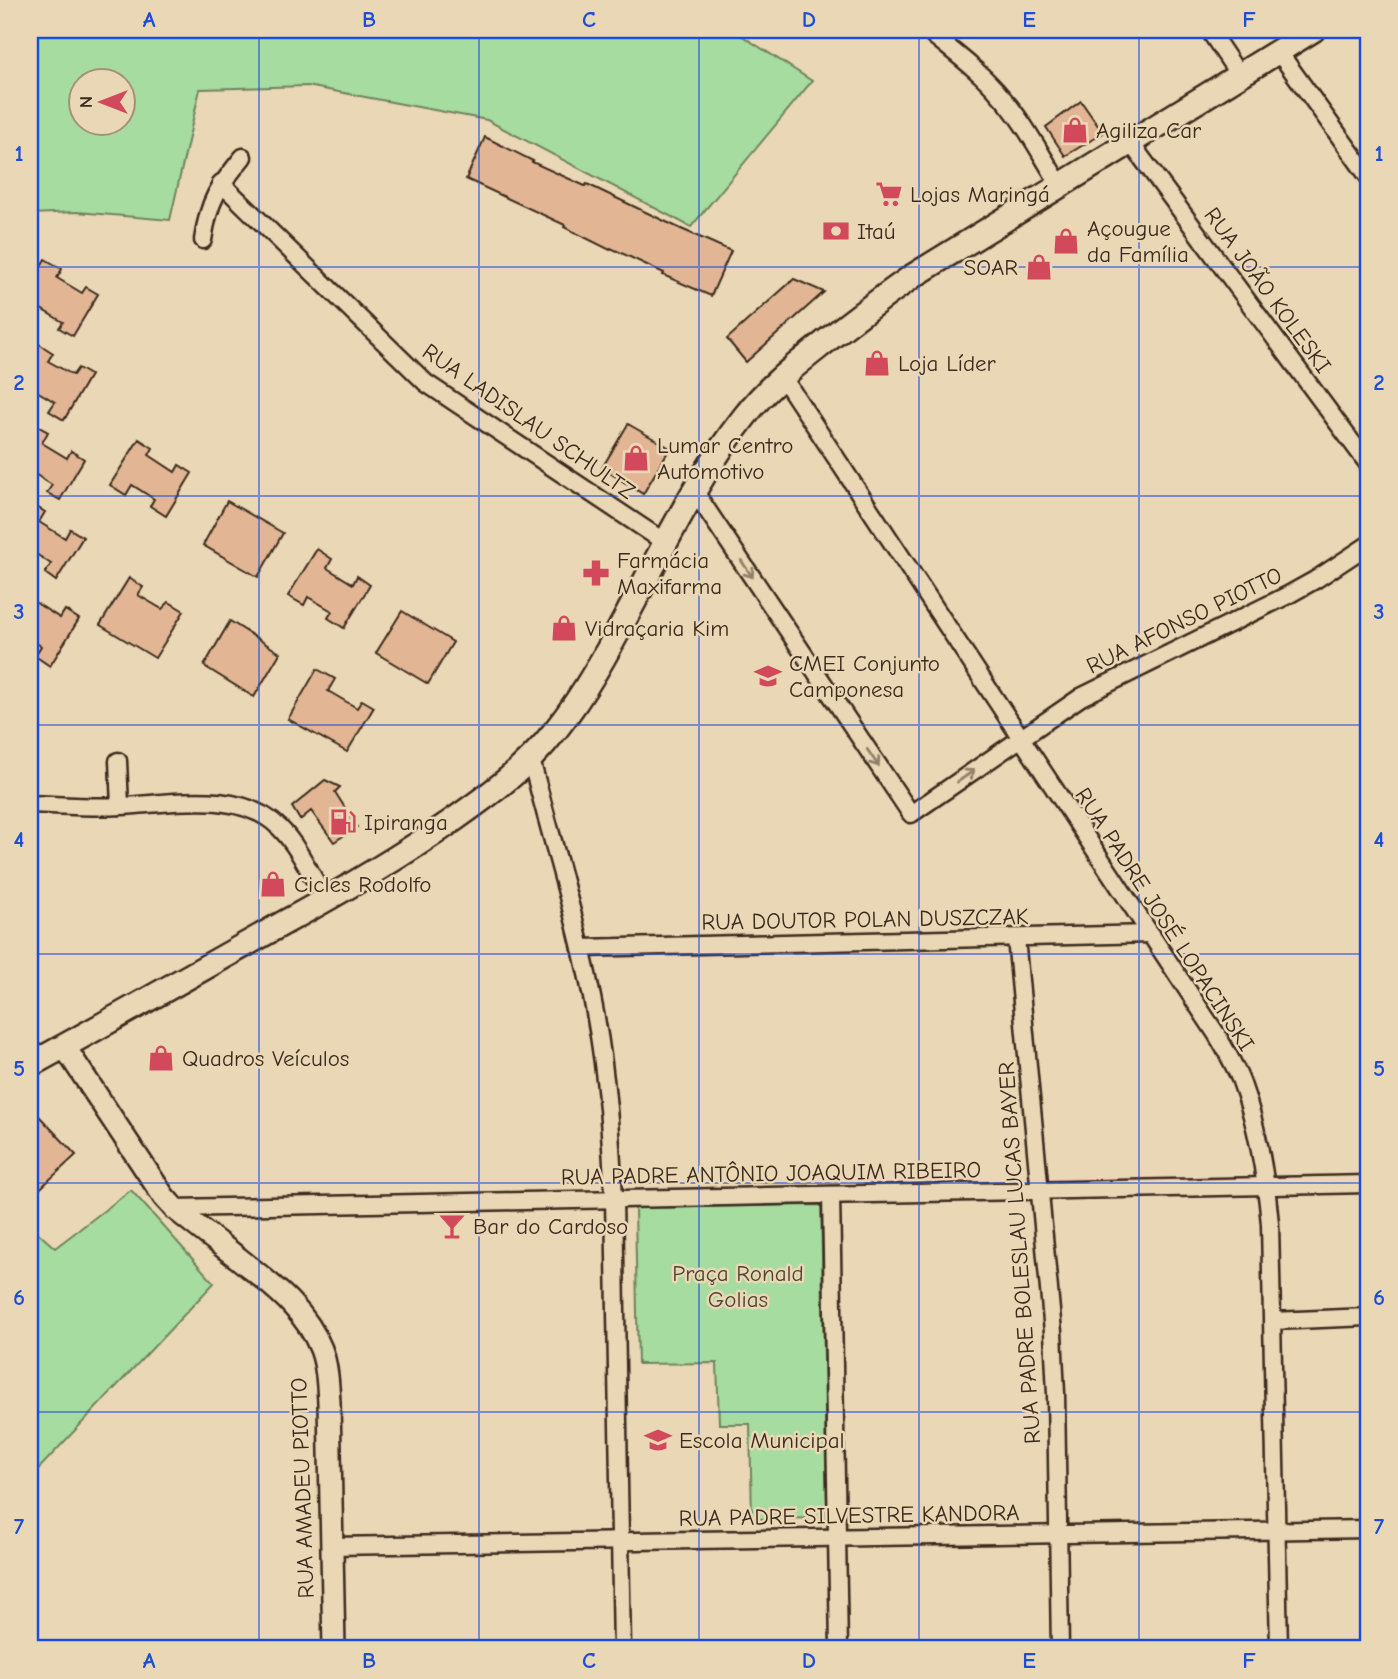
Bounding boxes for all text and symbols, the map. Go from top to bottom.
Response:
text: A [143,6,156,33]
text: B [362,6,376,33]
text: C [582,6,596,33]
text: D [802,6,816,33]
text: E [1022,6,1036,33]
text: F [1242,6,1256,33]
north arrow [66,66,136,136]
text: N [75,96,97,108]
shop icon: Agiliza Car [1060,115,1090,145]
place label: Agiliza Car [1096,117,1202,144]
text: 1 [14,140,24,167]
text: 1 [1374,140,1384,167]
supermarket icon: Lojas Maringá [874,179,904,209]
place label: Lojas Maringá [910,181,1050,208]
street label: RUA JOÃO KOLESKI [1198,202,1337,378]
place label: Açougue da Família [1087,215,1189,268]
bank icon: Itaú [821,216,851,246]
place label: Itaú [857,218,896,245]
shop icon: Açougue da Família [1051,226,1081,256]
shop icon: SOAR [1024,252,1054,282]
place label: SOAR [963,254,1018,281]
street label: RUA LADISLAU SCHULTZ [417,338,640,505]
shop icon: Loja Líder [862,348,892,378]
place label: Loja Líder [898,350,997,377]
text: 2 [13,369,25,396]
text: 2 [1373,369,1385,396]
place label: Lumar Centro Automotivo [657,432,794,485]
shop icon: Lumar Centro Automotivo [621,443,651,473]
place label: Farmácia Maxifarma [617,547,722,600]
pharmacy icon: Farmácia Maxifarma [581,558,611,588]
one-way arrow [739,559,754,578]
street label: RUA AFONSO PIOTTO [1082,561,1286,680]
text: 3 [13,598,25,625]
text: 3 [1373,598,1385,625]
shop icon: Vidraçaria Kim [549,613,579,643]
place label: Vidraçaria Kim [585,615,729,642]
place label: CMEI Conjunto Camponesa [789,650,940,703]
school or university icon: CMEI Conjunto Camponesa [753,661,783,691]
one-way arrow [866,748,881,767]
one-way arrow [956,769,975,783]
street label: RUA PADRE JOSÉ LOPACINSKI [1069,783,1260,1056]
fuel station icon: Ipiranga [328,807,358,837]
place label: Ipiranga [364,809,448,836]
text: 4 [14,826,25,853]
text: 4 [1374,826,1385,853]
shop icon: Cicles Rodolfo [258,869,288,899]
place label: Cicles Rodolfo [294,871,431,898]
street label: RUA DOUTOR POLAN DUSZCZAK [701,903,1029,936]
shop icon: Quadros Veículos [146,1043,176,1073]
place label: Quadros Veículos [182,1045,349,1072]
text: 5 [13,1055,25,1082]
text: 5 [1373,1055,1385,1082]
street label: RUA PADRE BOLESLAU LUCAS BAYER [993,1061,1046,1445]
street label: RUA PADRE ANTÔNIO JOAQUIM RIBEIRO [561,1156,981,1191]
bar icon: Bar do Cardoso [437,1211,467,1241]
place label: Bar do Cardoso [473,1213,628,1240]
park label: Praça Ronald Golias [672,1260,804,1313]
text: 6 [13,1284,25,1311]
text: 6 [1373,1284,1385,1311]
street label: RUA AMADEU PIOTTO [285,1377,320,1599]
school or university icon: Escola Municipal [643,1425,673,1455]
place label: Escola Municipal [679,1427,845,1454]
street label: RUA PADRE SILVESTRE KANDORA [678,1499,1020,1532]
text: 7 [14,1513,25,1540]
text: 7 [1374,1513,1385,1540]
text: A [143,1647,156,1674]
text: B [362,1647,376,1674]
text: C [582,1647,596,1674]
text: D [802,1647,816,1674]
text: E [1022,1647,1036,1674]
text: F [1242,1647,1256,1674]

